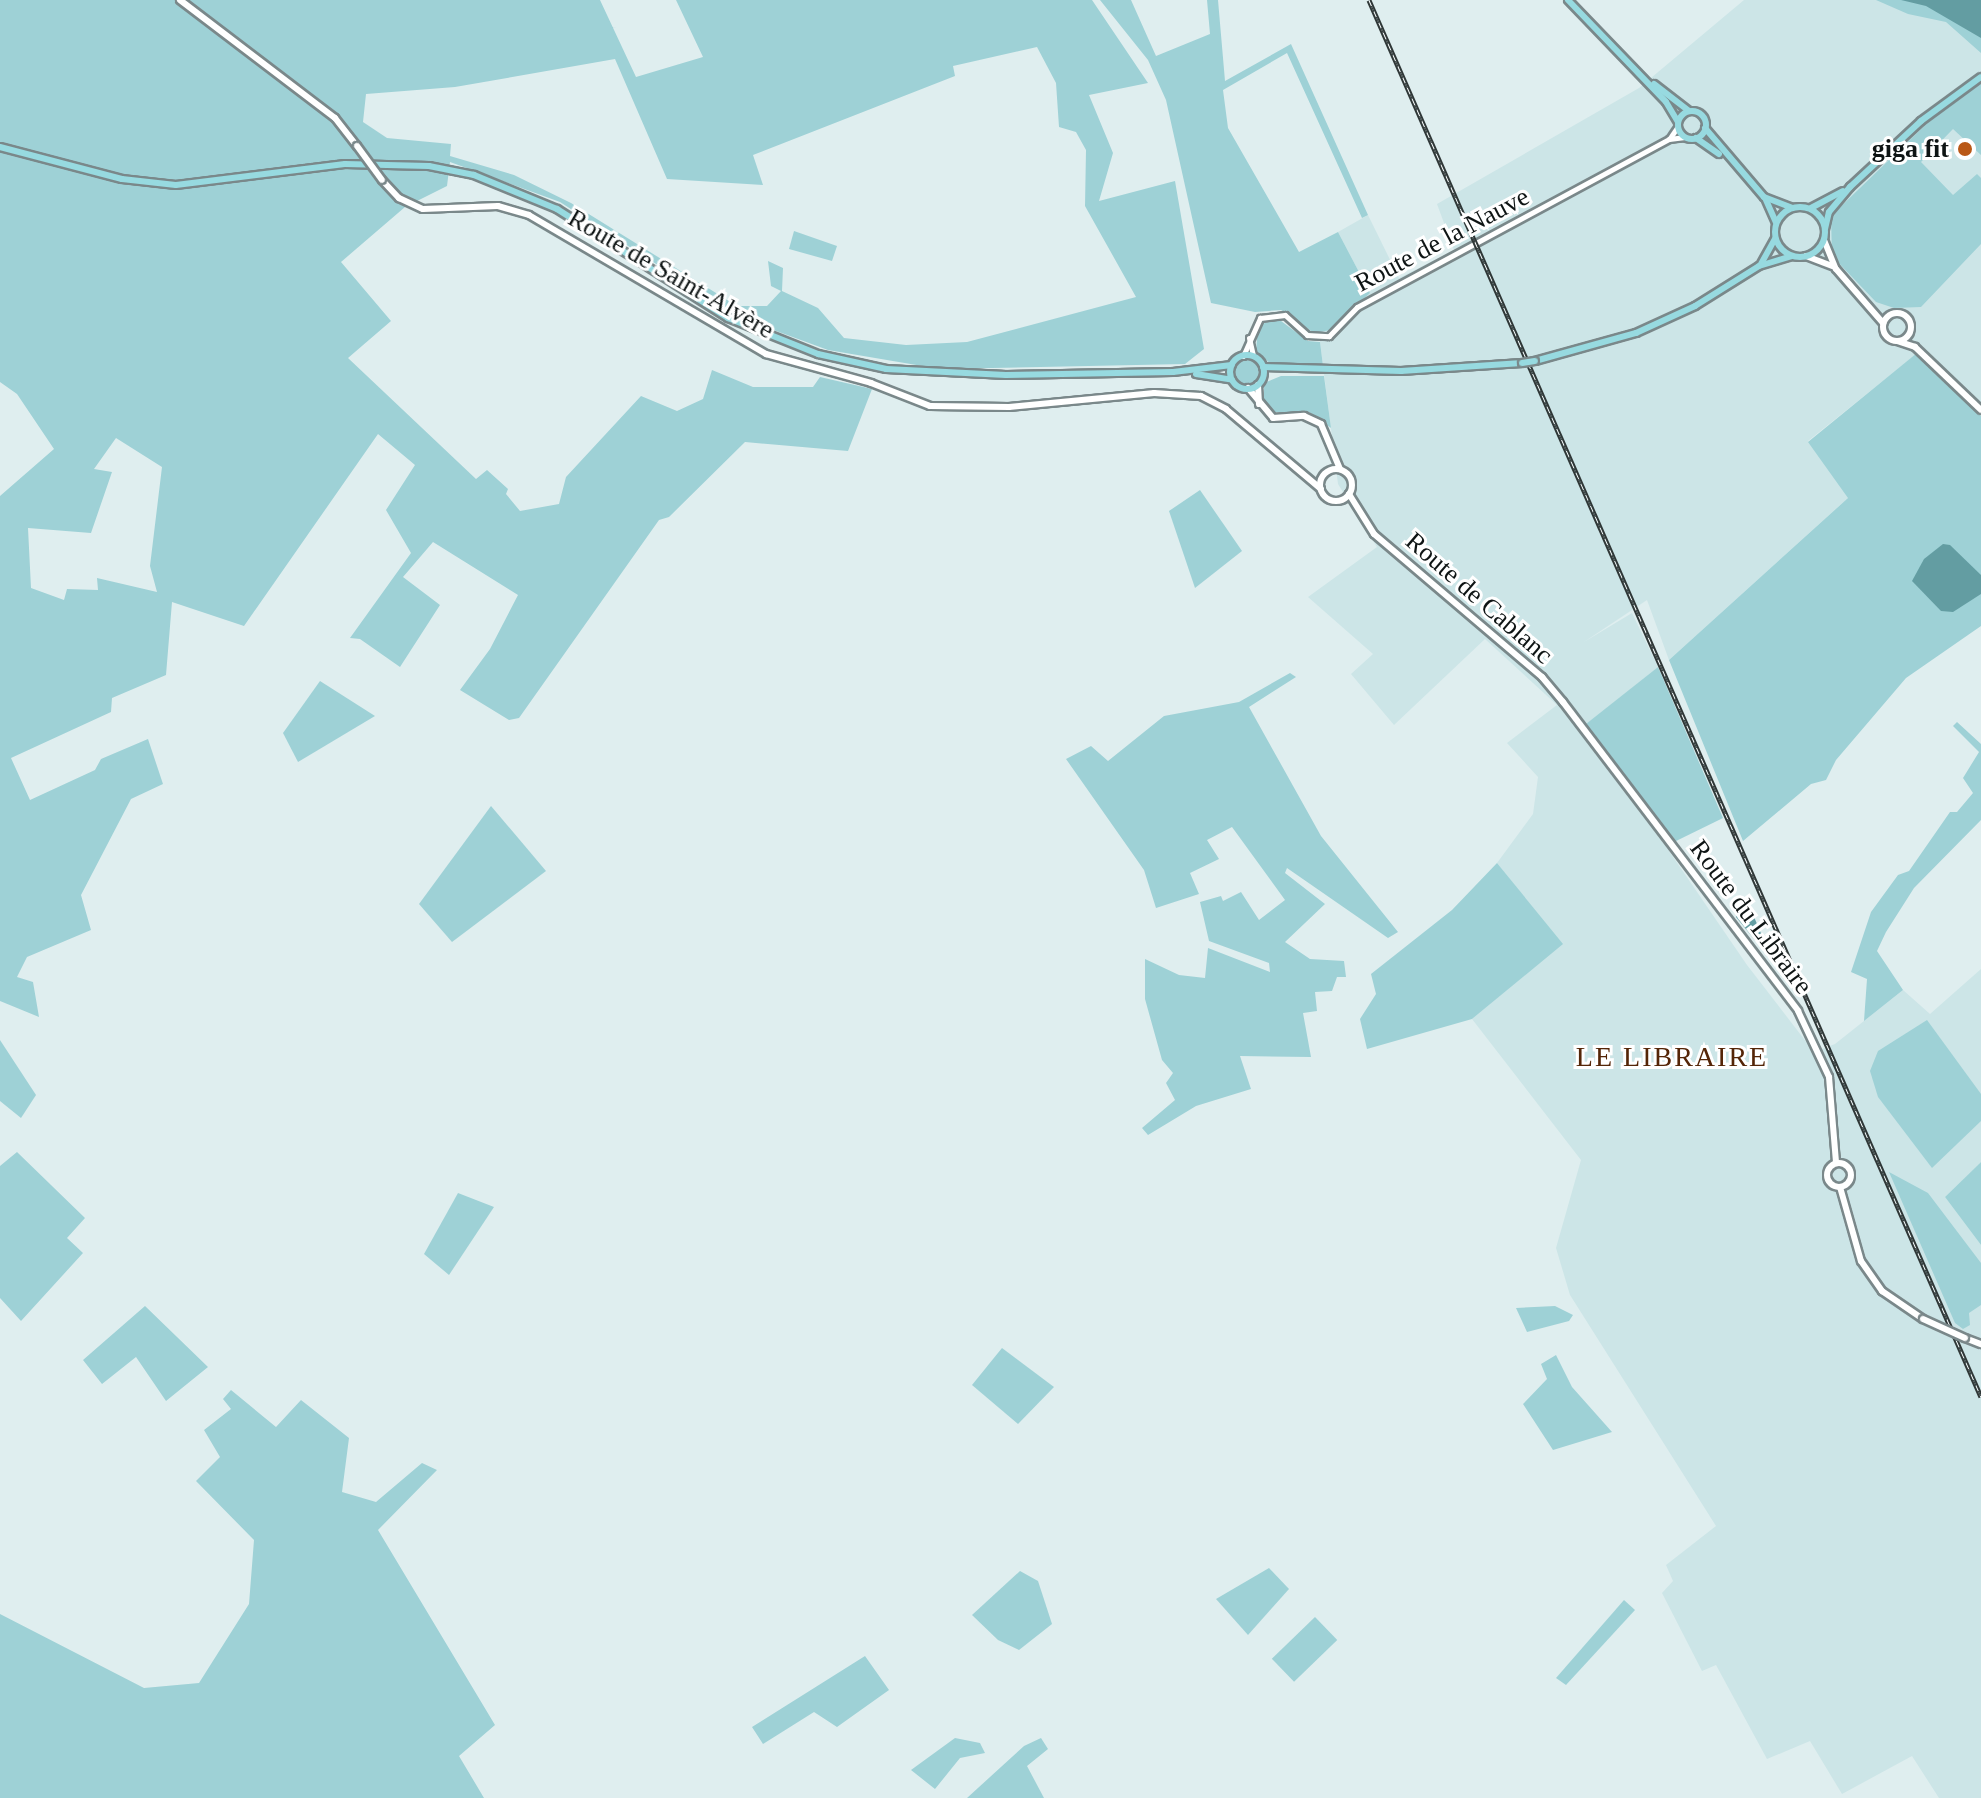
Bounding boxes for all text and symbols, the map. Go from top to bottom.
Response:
place label: giga fit [1872,133,1949,165]
marker: giga fit [1956,140,1974,158]
street label: Route de la Nauve [1350,181,1534,299]
street label: Route de Saint-Alvère [563,202,779,346]
street label: Route de Cablanc [1399,526,1559,670]
street label: Route du Libraire [1683,834,1819,1000]
district label: LE LIBRAIRE [1576,1040,1768,1074]

